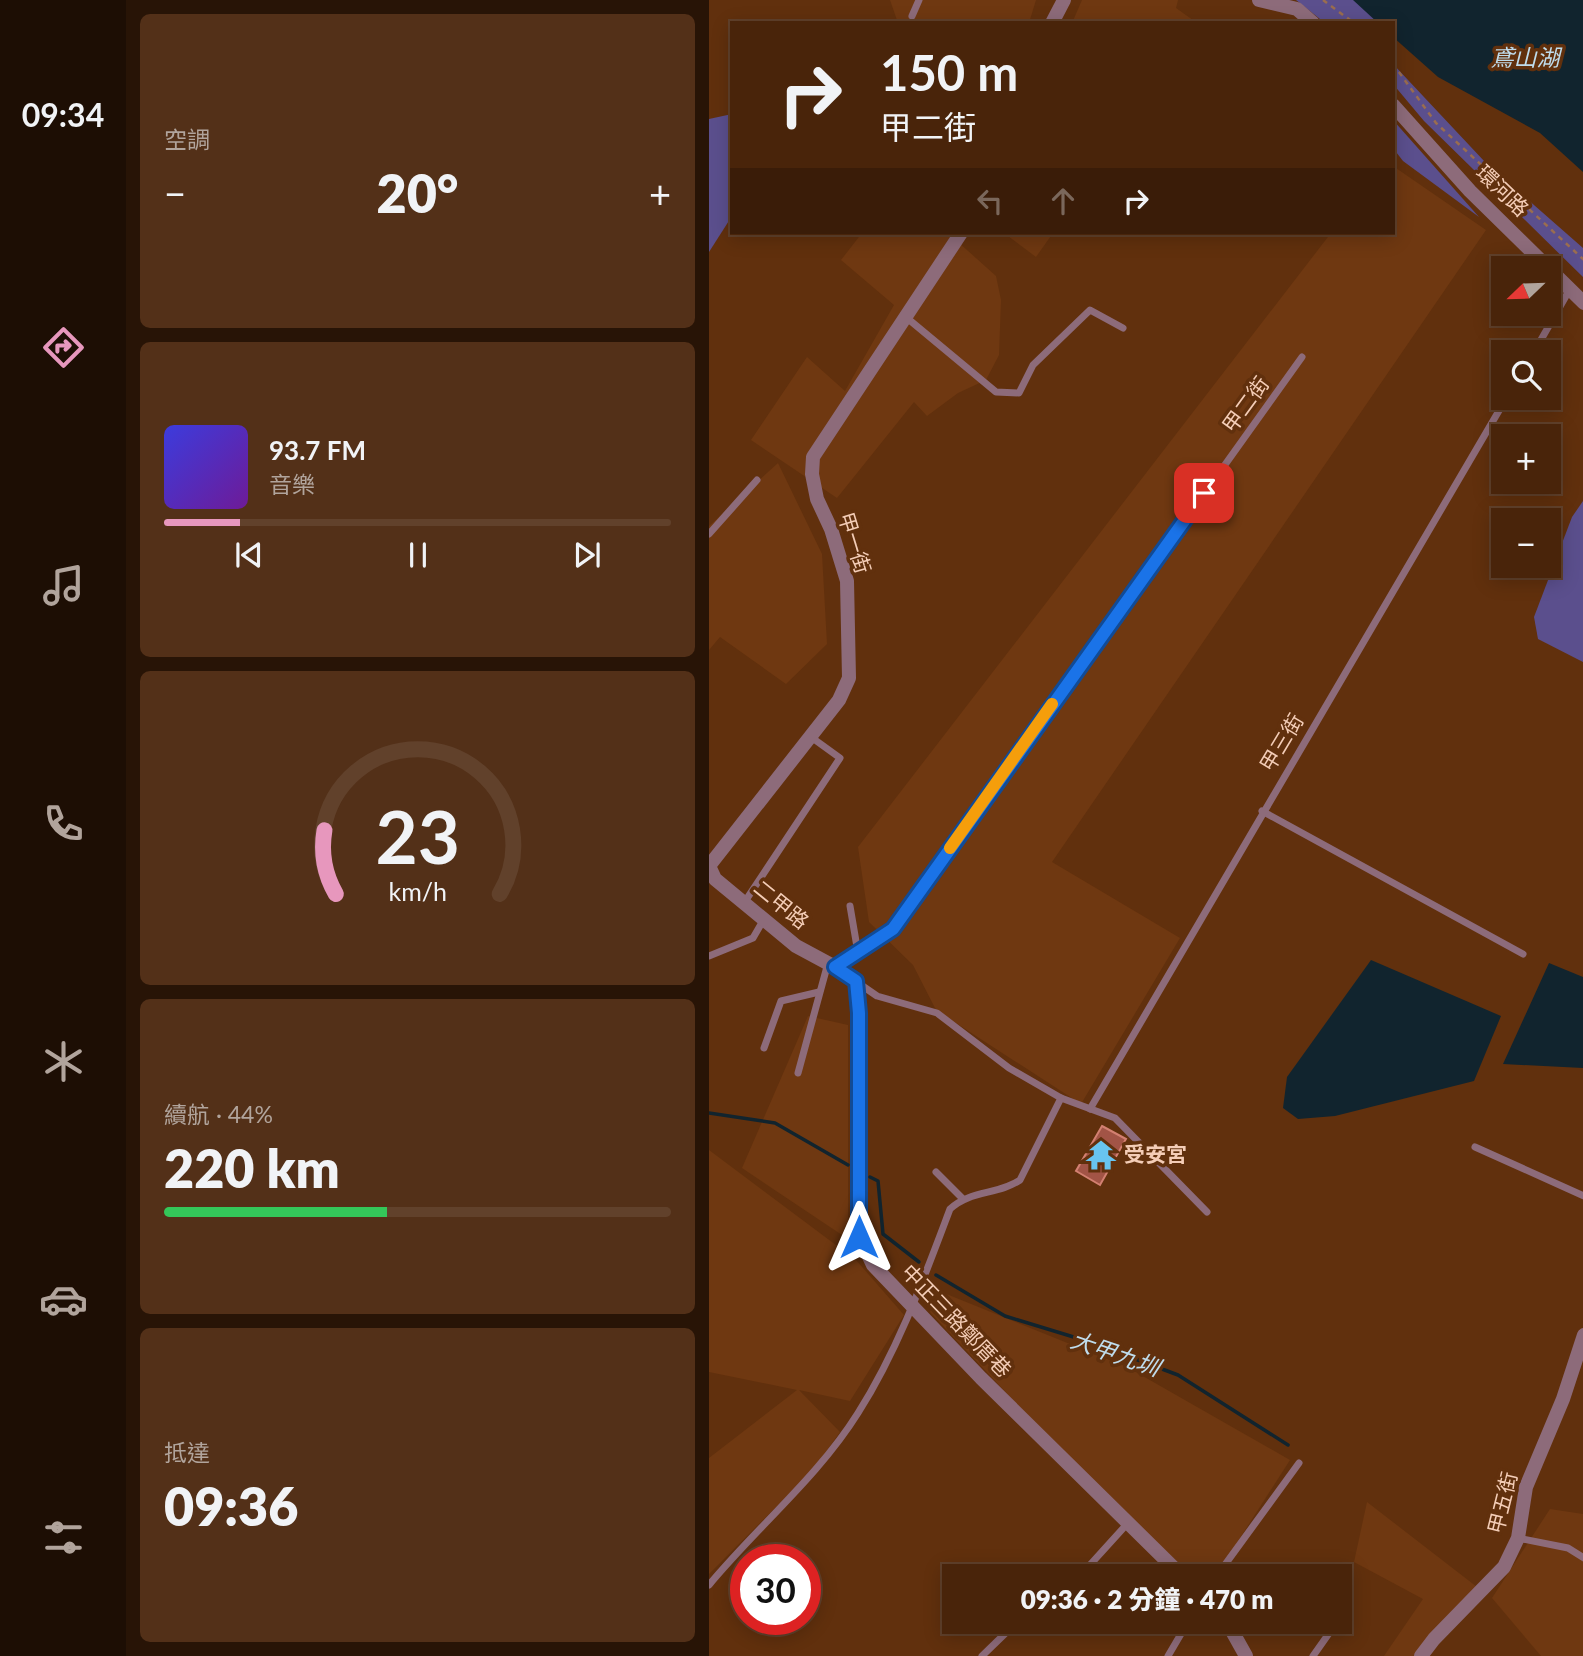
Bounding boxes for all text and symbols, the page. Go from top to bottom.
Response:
text: 150 m [880,43,1018,101]
water label: 鳶山湖 [1491,43,1563,71]
icon: right [765,49,856,140]
text: 09:34 [22,95,104,134]
text: 甲二街 [880,107,976,146]
text: 空調 [164,125,210,153]
street label: 環河路 [1472,159,1534,221]
text: 20° [377,162,458,224]
text: − [164,170,186,216]
text: + [649,170,671,216]
icon: left [971,182,1009,220]
icon: ahead [1044,182,1082,220]
icon: right [1117,182,1155,220]
north arrow [1491,256,1561,326]
map controls [1491,256,1561,578]
icon: directions [39,323,88,372]
button: search [1491,340,1561,410]
street label: 甲二街 [1216,371,1273,437]
button: + [1491,424,1561,494]
text: 93.7 FM [269,434,366,466]
pin [1174,463,1234,523]
text: 音樂 [269,470,315,498]
icon: arrive [1185,474,1223,512]
button: − [1491,508,1561,578]
street label: 甲一街 [834,509,877,576]
icon: previous [230,536,268,574]
icon: pause [399,536,437,574]
icon: next [568,536,606,574]
icon: music [39,561,88,610]
street label: 甲三街 [1254,709,1308,776]
text: 23 [375,792,460,880]
icon: phone [39,799,88,848]
street label: 二甲路 [750,874,814,933]
text: km/h [388,876,447,906]
icon: climate [39,1037,88,1086]
text: 續航 · 44% [164,1100,273,1128]
text: 220 km [164,1137,340,1199]
temple icon: 受安宮 [1084,1138,1118,1172]
place label: 受安宮 [1124,1141,1187,1166]
position arrow [822,1200,896,1274]
street label: 中正三路鄭厝巷 [897,1258,1017,1382]
icon: car [39,1275,88,1324]
water label: 大甲九圳 [1067,1325,1166,1382]
text: 抵達 [164,1438,210,1466]
street label: 甲五街 [1482,1469,1521,1536]
text: 09:36 [164,1475,298,1537]
icon: filters [39,1513,88,1562]
speed limit sign: 30 [730,1544,821,1635]
text: 09:36 · 2 分鐘 · 470 m [1021,1583,1273,1615]

